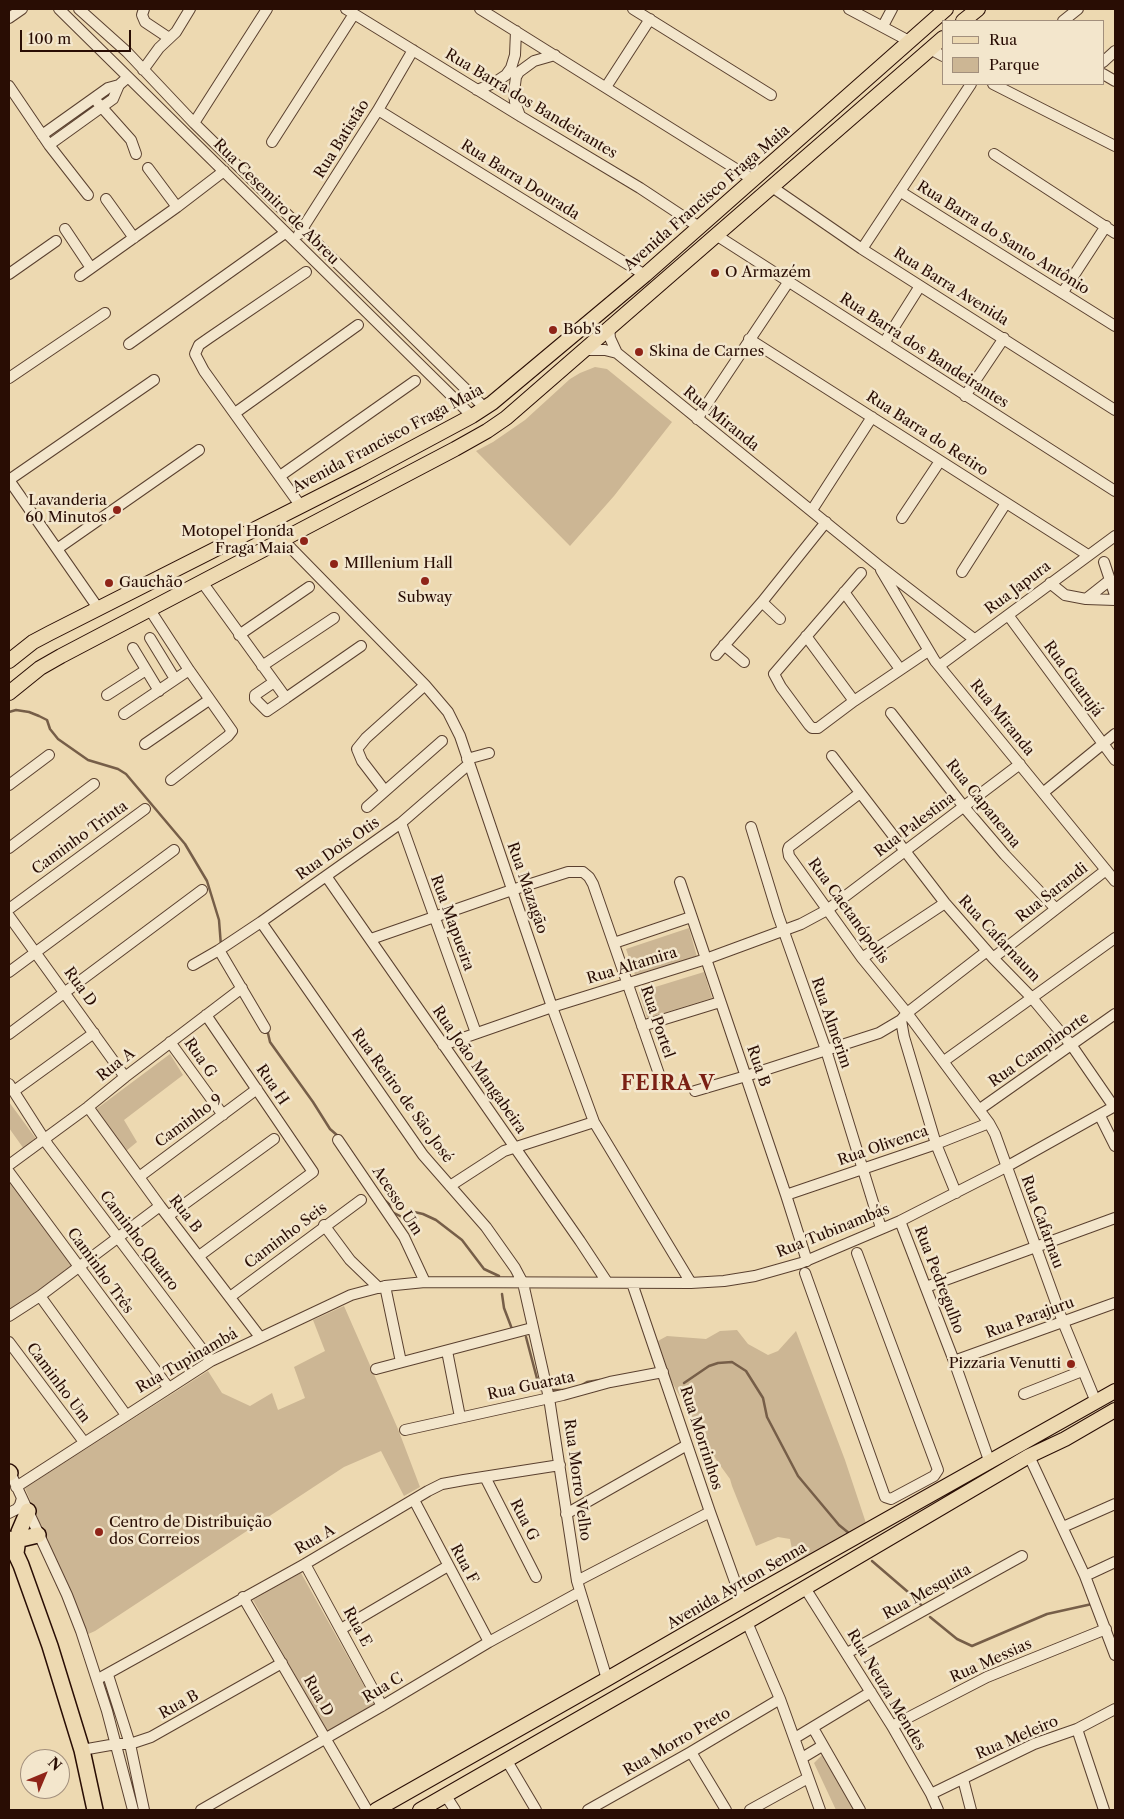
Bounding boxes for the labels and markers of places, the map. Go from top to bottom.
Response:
place label: O Armazém [725,264,811,282]
marker: O Armazém [709,267,721,279]
place label: Bob's [563,321,601,339]
marker: Bob's [547,324,559,336]
place label: Skina de Carnes [649,343,764,361]
marker: Skina de Carnes [633,346,645,358]
place label: Lavanderia 60 Minutos [25,492,107,527]
marker: Lavanderia 60 Minutos [111,504,123,516]
place label: Motopel Honda Fraga Maia [181,523,294,558]
marker: Motopel Honda Fraga Maia [298,535,310,547]
place label: MIllenium Hall [344,555,453,573]
marker: MIllenium Hall [328,558,340,570]
place label: Gauchão [119,574,183,592]
marker: Subway [419,575,431,587]
marker: Gauchão [103,577,115,589]
place label: Subway [398,589,452,607]
place label: Pizzaria Venutti [949,1355,1061,1373]
marker: Pizzaria Venutti [1065,1358,1077,1370]
place label: Centro de Distribuição dos Correios [109,1514,272,1549]
marker: Centro de Distribuição dos Correios [93,1526,105,1538]

